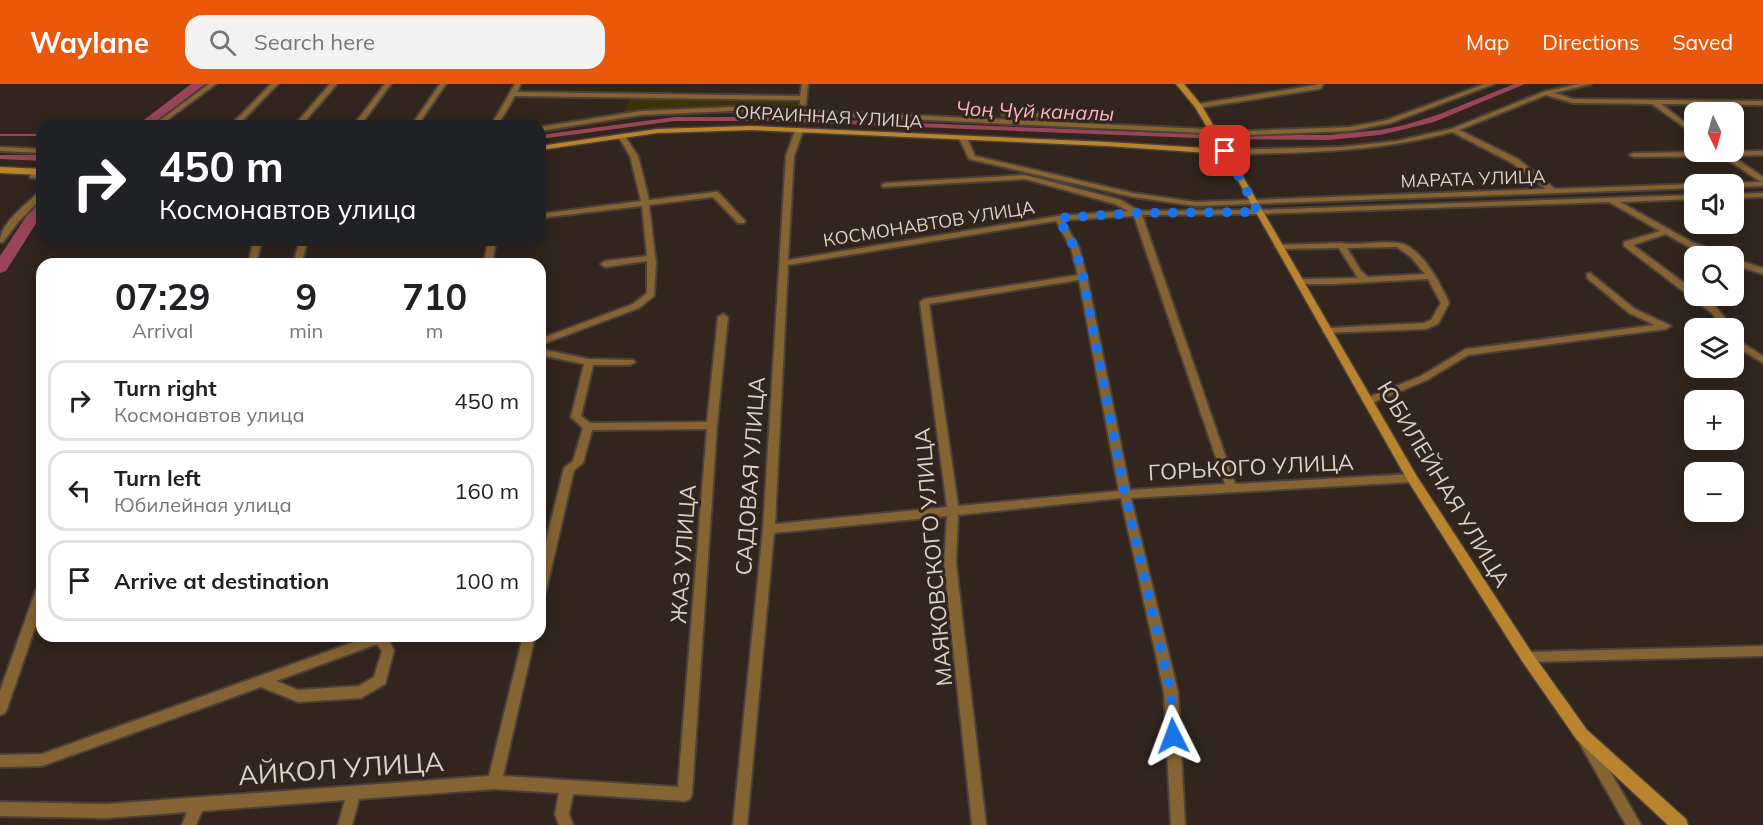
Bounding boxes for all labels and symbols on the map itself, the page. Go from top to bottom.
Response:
water label: Чоң Чүй каналы [956,95,1115,126]
street label: ОКРАИННАЯ УЛИЦА [735,100,923,133]
north arrow [1684,102,1744,162]
pin [1199,125,1250,176]
street label: МАРАТА УЛИЦА [1400,164,1546,193]
street label: КОСМОНАВТОВ УЛИЦА [821,195,1036,252]
street label: САДОВАЯ УЛИЦА [729,376,771,576]
street label: ЮБИЛЕЙНАЯ УЛИЦА [1371,376,1517,592]
street label: МАЯКОВСКОГО УЛИЦА [908,427,958,687]
street label: ГОРЬКОГО УЛИЦА [1147,448,1355,486]
street label: ЖАЗ УЛИЦА [664,483,702,625]
position arrow [1141,704,1205,768]
street label: АЙКОЛ УЛИЦА [237,744,445,792]

